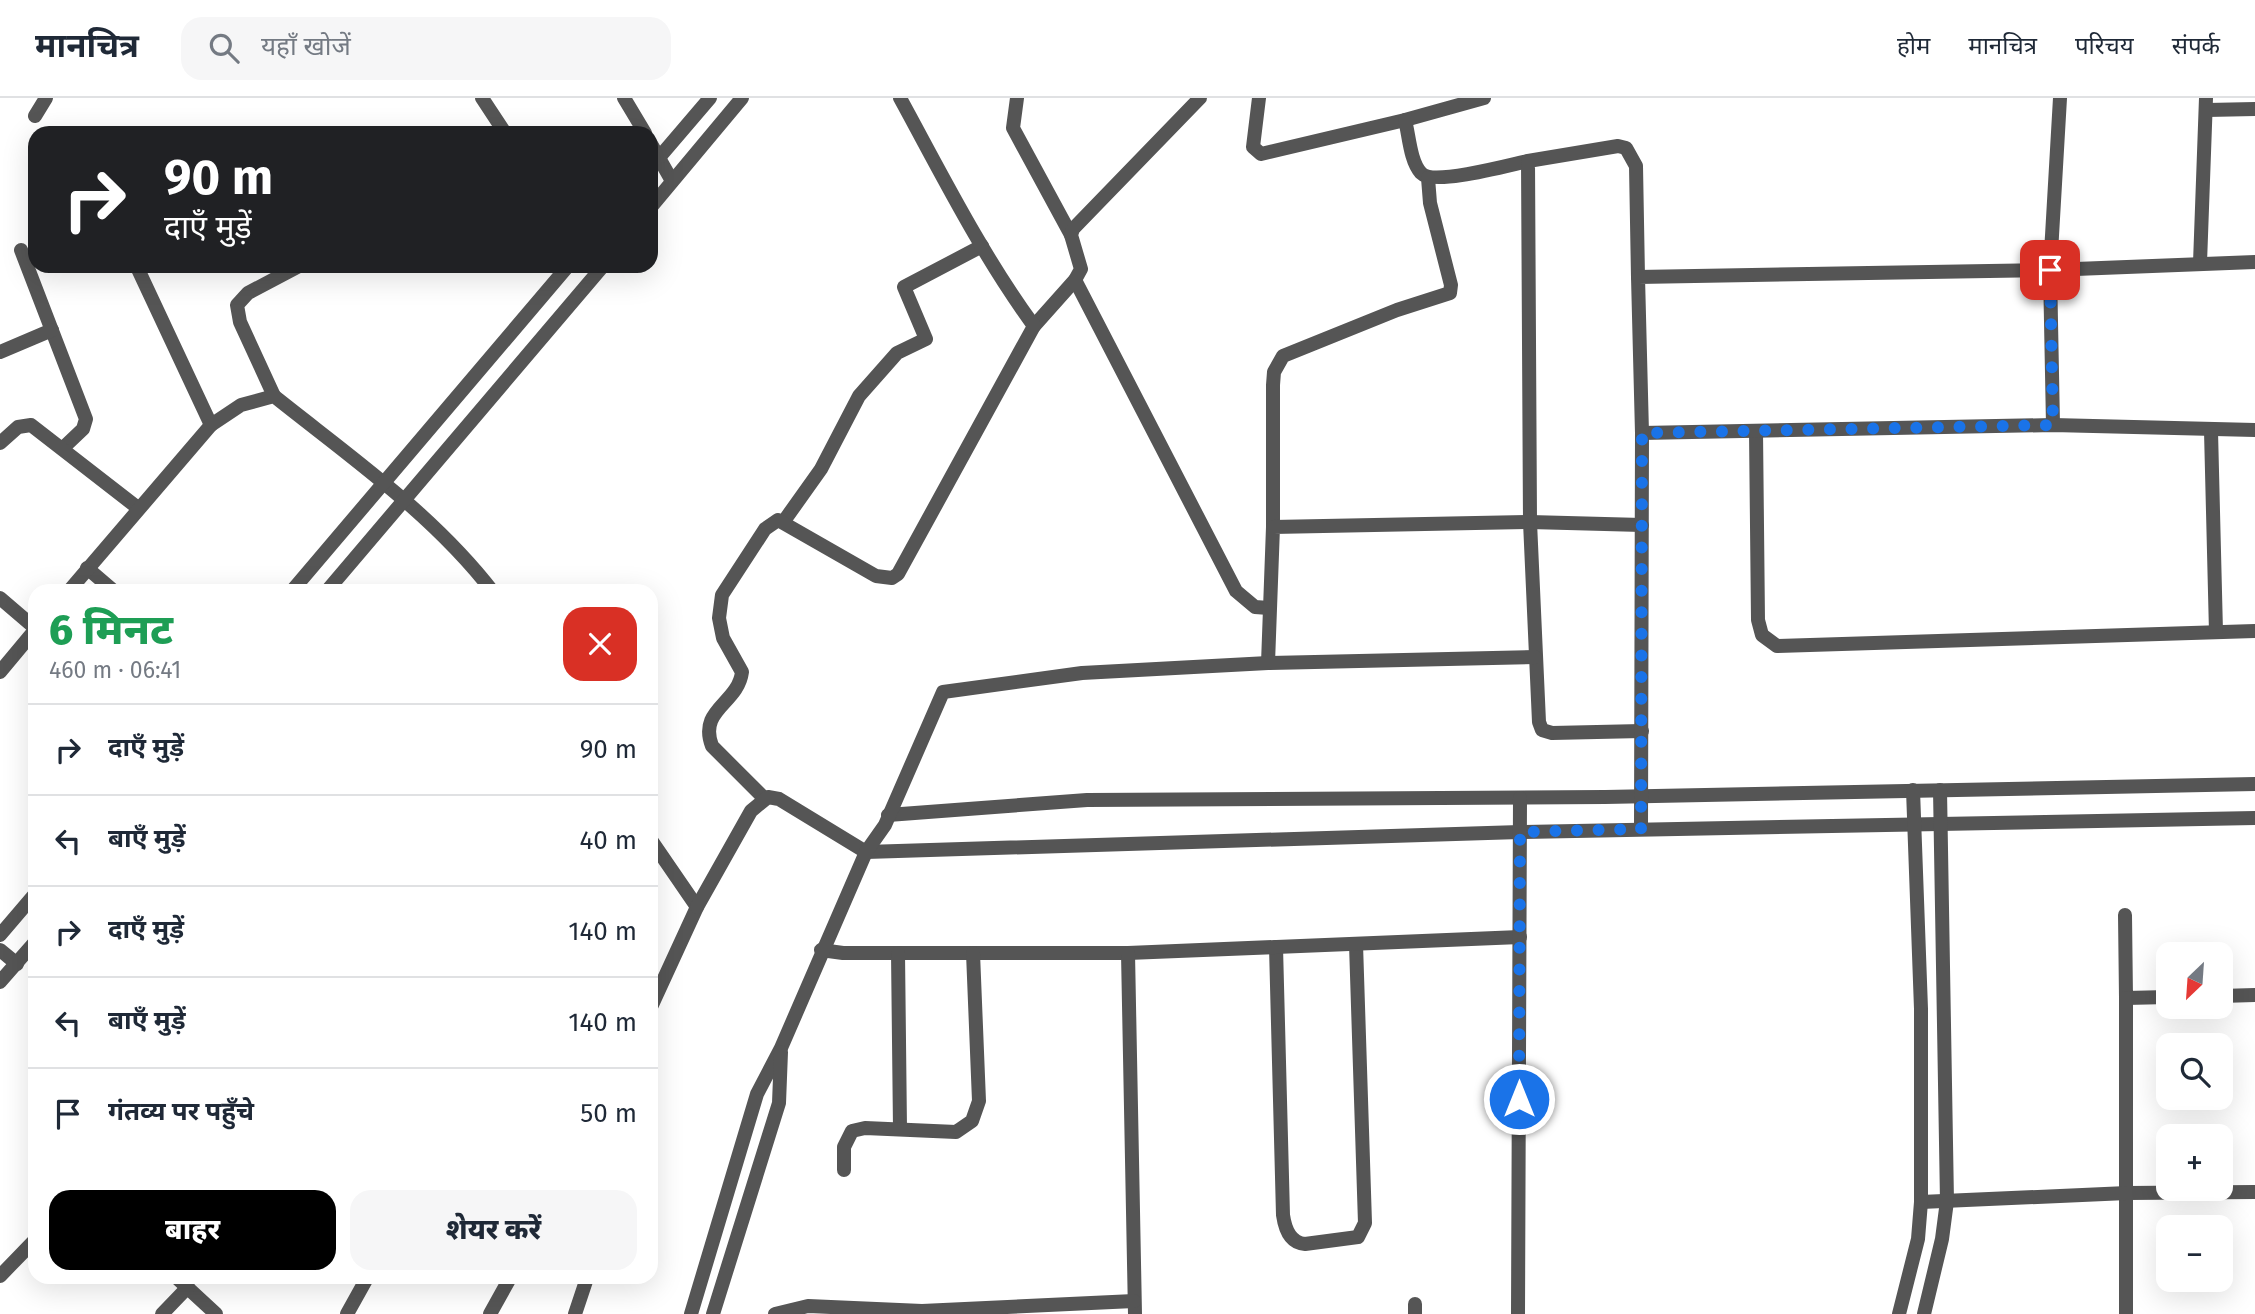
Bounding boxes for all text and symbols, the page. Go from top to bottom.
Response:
search box [181,17,671,80]
text: मानचित्र [35,26,139,66]
icon: search [205,29,243,67]
text: यहाँ खोजें [261,31,351,62]
text: होम [1897,32,1930,60]
text: मानचित्र [1968,32,2037,60]
text: परिचय [2075,32,2134,60]
text: संपर्क [2172,32,2220,60]
text: 90 m [164,148,273,207]
icon: right [49,154,140,245]
text: दाएँ मुड़ें [164,208,252,246]
pin [2020,240,2080,300]
icon: arrive [2031,251,2069,289]
text: 6 मिनट [49,605,173,655]
button: close [563,607,637,681]
text: 460 m · 06:41 [49,656,181,684]
icon: right [49,731,87,769]
text: दाएँ मुड़ें [108,732,184,763]
text: 90 m [580,734,637,765]
icon: left [49,822,87,860]
text: बाएँ मुड़ें [108,823,185,854]
text: 40 m [579,825,637,856]
icon: right [49,913,87,951]
text: दाएँ मुड़ें [108,914,184,945]
text: 140 m [568,916,637,947]
north arrow [2156,942,2233,1018]
map controls [2156,942,2233,1292]
icon: left [49,1004,87,1042]
text: बाएँ मुड़ें [108,1005,185,1036]
text: 140 m [568,1007,637,1038]
button: search [2156,1033,2233,1110]
position arrow [1482,1062,1556,1136]
icon: arrive [49,1095,87,1133]
text: गंतव्य पर पहुँचे [108,1096,254,1127]
text: 50 m [580,1098,637,1129]
button: + [2156,1124,2233,1201]
button: बाहर [49,1190,336,1270]
button: शेयर करें [350,1190,637,1270]
button: − [2156,1215,2233,1292]

